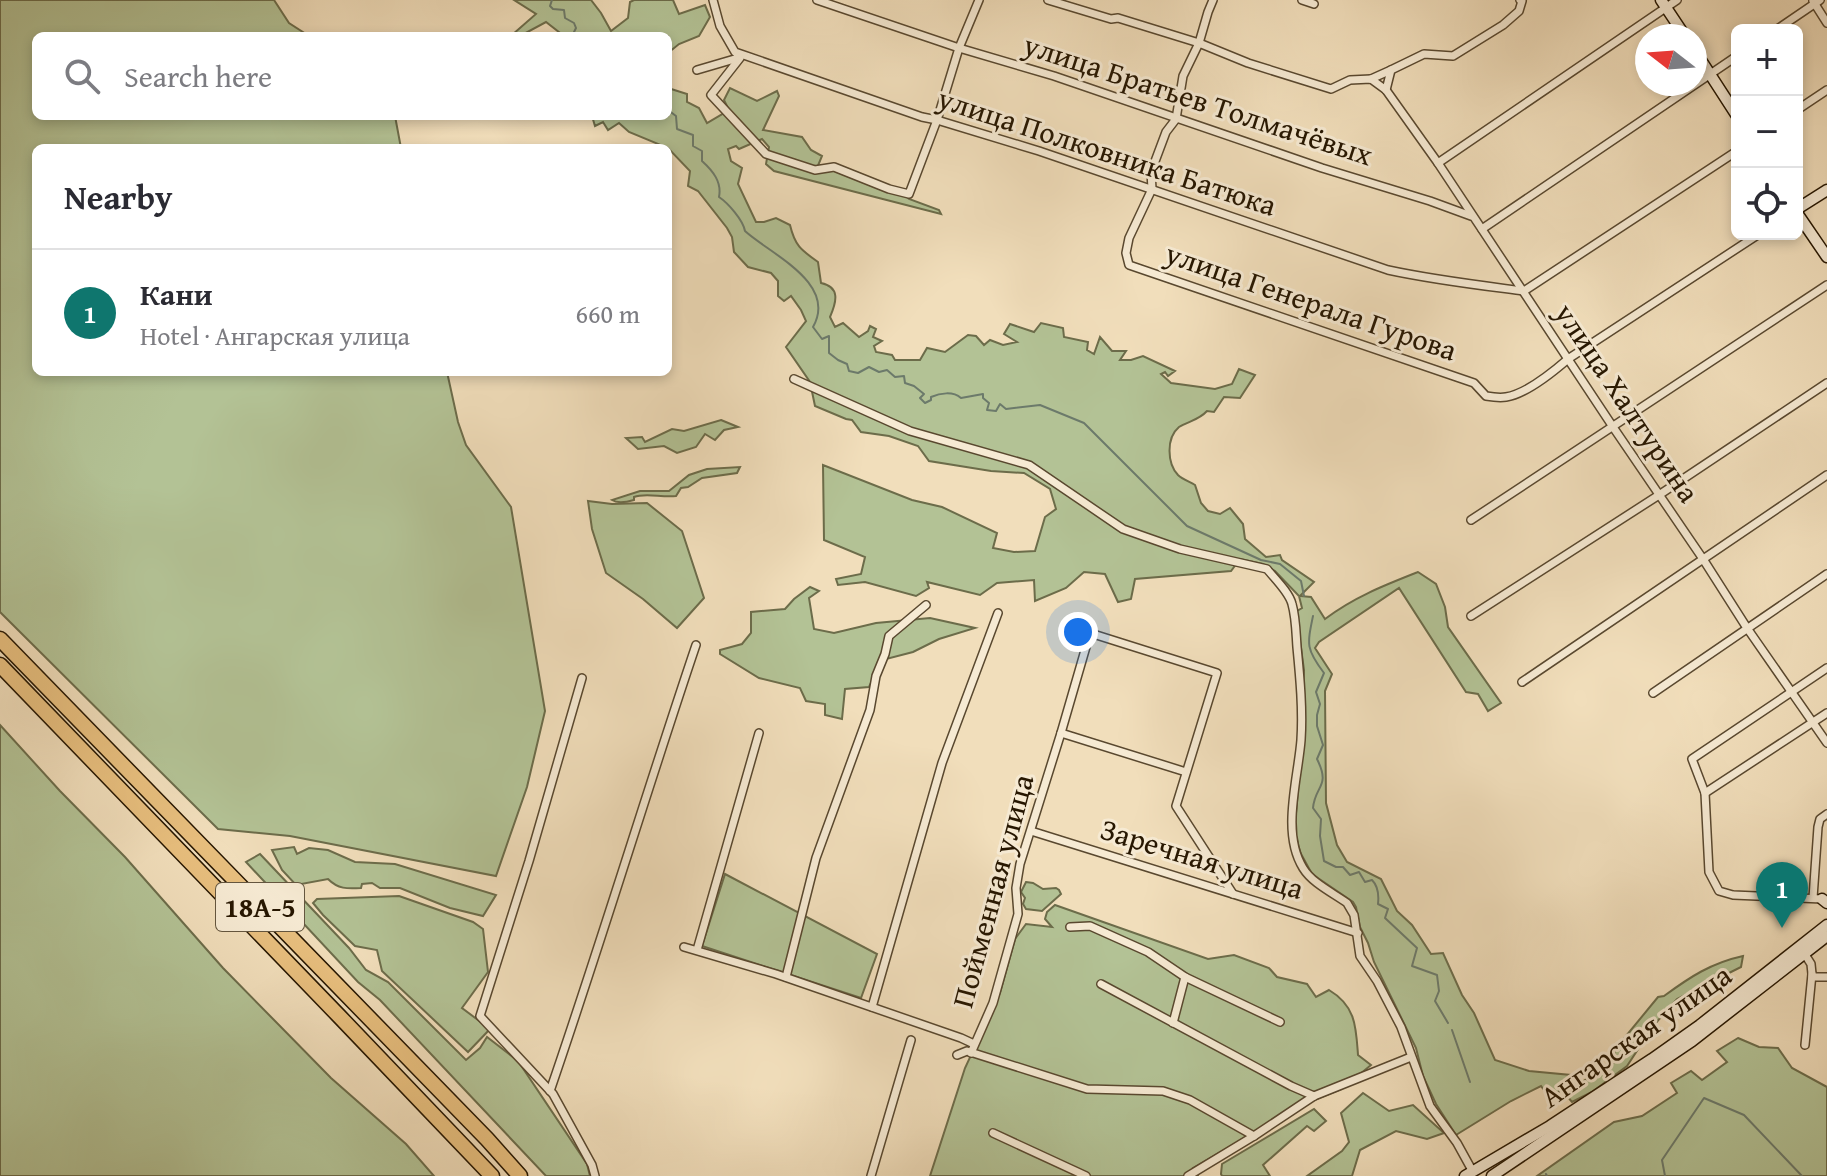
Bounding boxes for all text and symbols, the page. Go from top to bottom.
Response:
street label: улица Братьев Толмачёвых [1017,22,1379,176]
north arrow [1635,24,1707,96]
map controls [1731,24,1803,240]
button: + [1731,24,1803,96]
search box [32,32,672,120]
icon: search [60,54,104,98]
text: Search here [124,54,272,98]
street label: улица Полковника Батюка [931,75,1283,227]
button: − [1731,96,1803,168]
button: locate [1731,168,1803,240]
text: Nearby [64,172,173,221]
street label: улица Генерала Гурова [1159,230,1464,372]
text: Кани [140,272,213,316]
street label: улица Халтурина [1544,293,1711,512]
text: 1 [83,294,97,333]
text: 660 m [575,294,640,333]
text: Hotel · Ангарская улица [140,316,410,355]
your location [1058,612,1098,652]
street label: Пойменная улица [940,769,1045,1012]
street label: Заречная улица [1095,806,1310,910]
pin: 1 [1756,862,1808,928]
road number: 18А-5 [216,883,304,931]
street label: Ангарская улица [1531,952,1741,1118]

